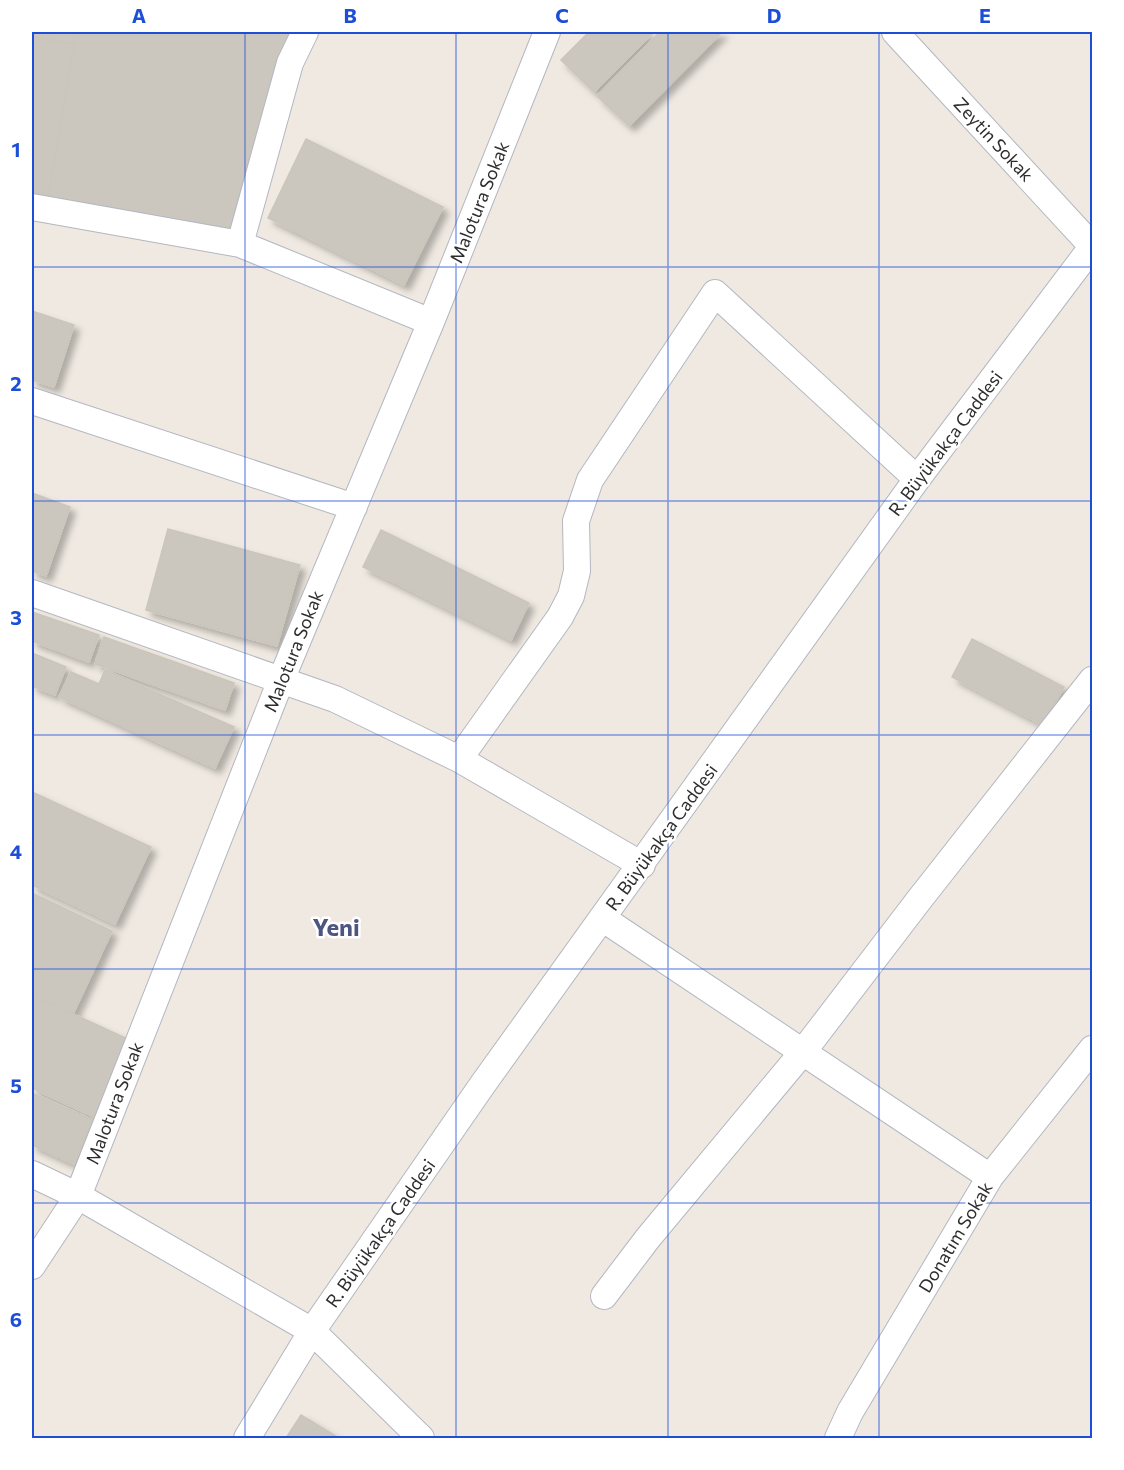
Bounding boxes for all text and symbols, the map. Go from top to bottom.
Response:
text: A [132,3,146,27]
text: B [343,3,357,27]
text: C [555,3,569,27]
text: D [767,3,781,27]
text: E [979,3,991,27]
street label: Zeytin Sokak [950,92,1039,186]
text: 1 [11,137,21,161]
street label: Malotura Sokak [445,138,513,266]
street label: R. Büyükakça Caddesi [883,366,1007,520]
text: 2 [10,371,22,395]
street label: Malotura Sokak [259,587,327,715]
text: 3 [10,605,22,629]
street label: R. Büyükakça Caddesi [600,759,722,915]
text: 4 [10,839,22,863]
district label: Yeni [312,912,360,941]
street label: Malotura Sokak [81,1039,148,1167]
text: 5 [10,1073,22,1097]
street label: R. Büyükakça Caddesi [321,1155,439,1311]
street label: Donatım Sokak [913,1177,997,1296]
text: 6 [10,1307,22,1331]

